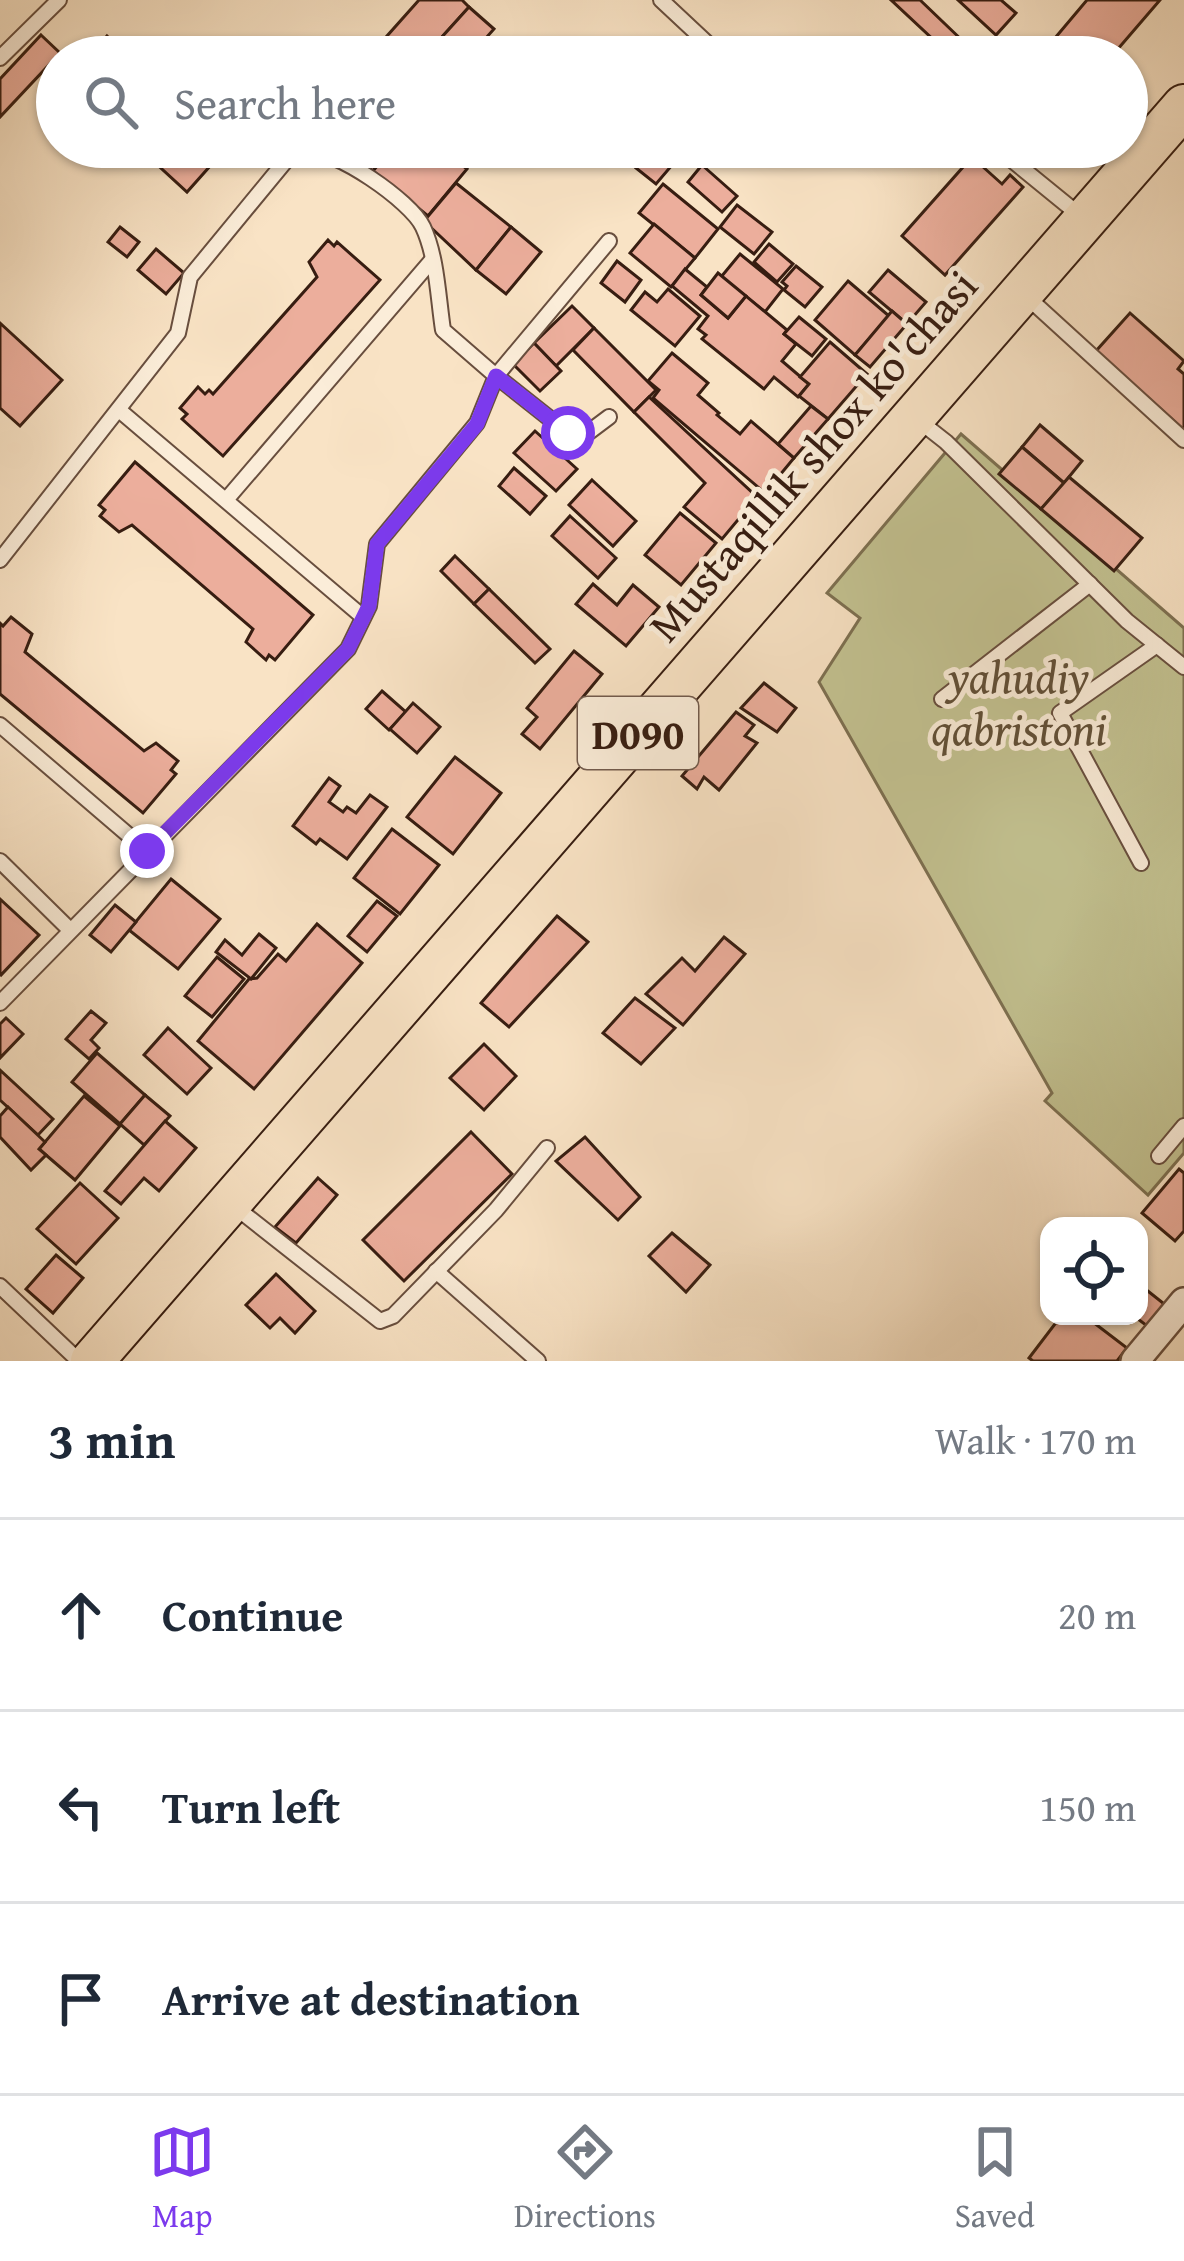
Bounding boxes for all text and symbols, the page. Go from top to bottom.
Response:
search box [36,36,1148,168]
icon: search [78,69,144,135]
text: Search here [174,70,396,135]
street label: Mustaqillik shox ko'chasi [632,255,992,655]
route start [541,406,595,460]
park label: yahudiy qabristoni [931,644,1107,761]
road number: D090 [578,697,698,769]
route end [120,824,174,878]
map controls [1040,1217,1148,1325]
button: locate [1040,1217,1148,1325]
text: 3 min [48,1402,175,1477]
text: Walk · 170 m [935,1411,1136,1468]
icon: ahead [48,1582,114,1648]
text: Continue [162,1582,343,1647]
text: 20 m [1058,1586,1136,1643]
icon: left [48,1774,114,1840]
text: Turn left [162,1774,340,1839]
text: 150 m [1039,1778,1136,1835]
icon: arrive [48,1966,114,2032]
text: Arrive at destination [162,1966,580,2031]
tab: Map [149,2119,215,2239]
tab: Directions [514,2119,656,2239]
tab: Saved [955,2119,1035,2239]

